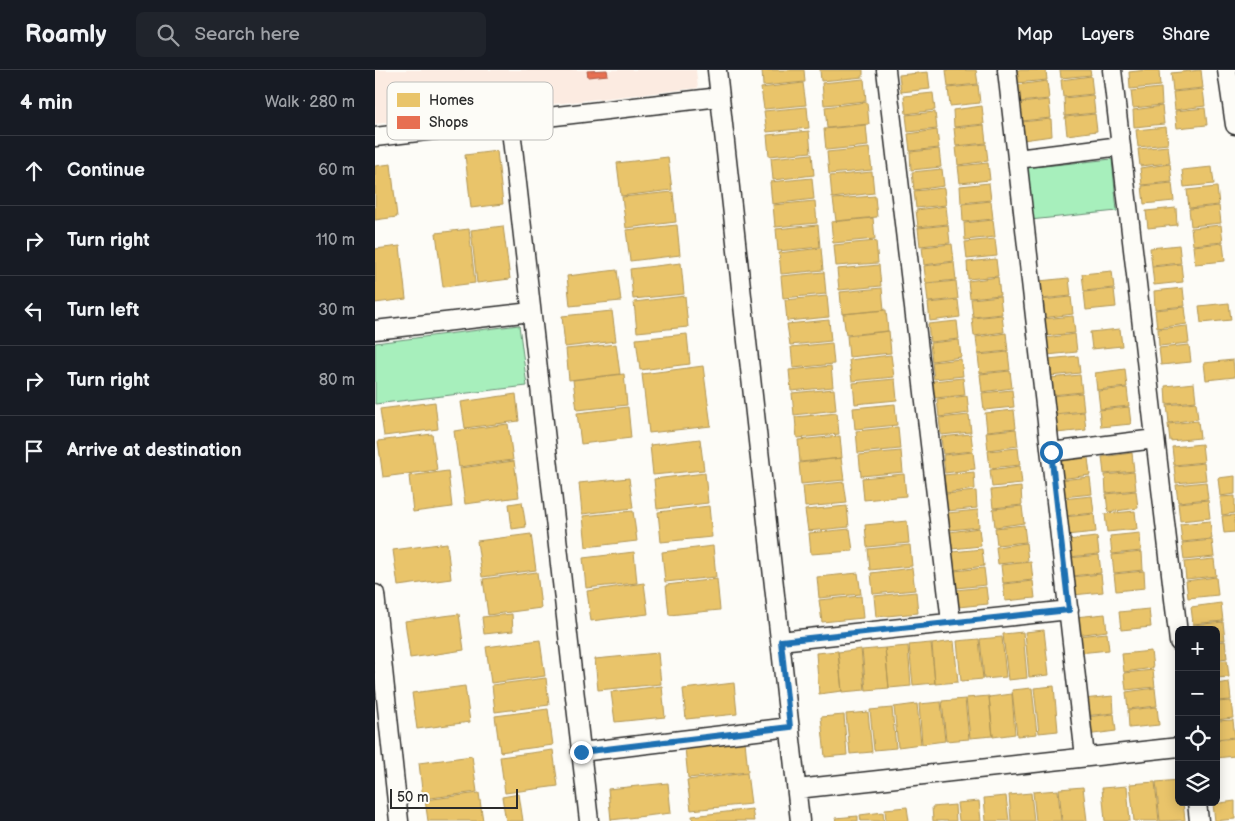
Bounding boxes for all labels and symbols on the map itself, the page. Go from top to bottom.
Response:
legend [387,82,553,140]
text: Homes [429,92,474,109]
text: Shops [429,114,468,131]
route start [1040,441,1063,464]
route end [570,741,593,764]
scale bar [390,786,517,809]

